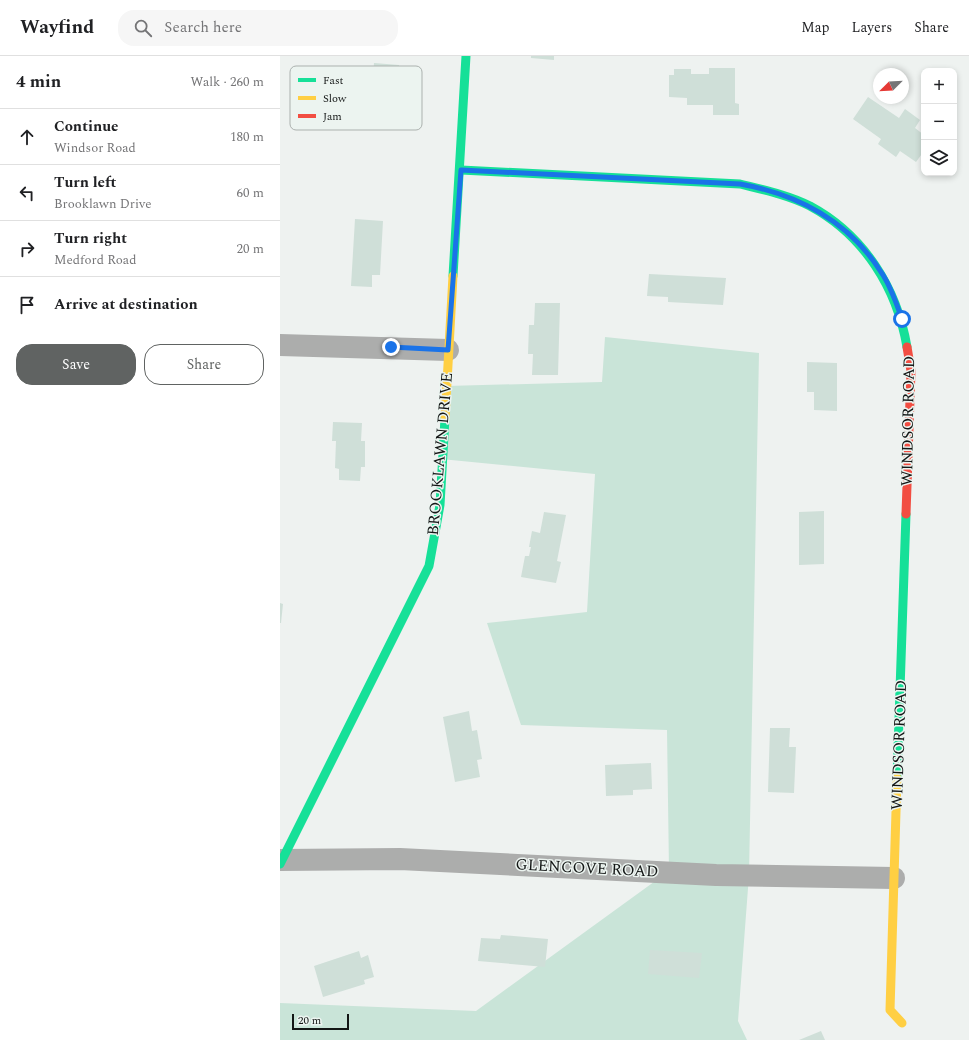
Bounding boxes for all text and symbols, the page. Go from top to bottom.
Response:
search box [118,10,398,46]
text: Wayfind [20,13,94,42]
text: Search here [164,16,242,39]
icon: search [132,17,154,39]
text: Map [801,17,830,38]
text: Layers [852,17,892,38]
text: Share [914,17,949,38]
legend [290,66,422,130]
north arrow [873,68,909,104]
map controls [921,68,957,176]
button: + [921,68,957,104]
text: 4 min [16,69,61,95]
text: Walk · 260 m [190,72,264,92]
text: Fast [323,72,344,89]
text: Slow [323,90,347,107]
button: − [921,104,957,140]
text: Jam [323,108,342,125]
text: Continue [54,115,119,138]
icon: ahead [16,126,38,148]
text: 180 m [230,127,264,147]
text: Windsor Road [54,138,136,158]
button: layers [921,140,957,176]
text: Turn left [54,171,116,194]
icon: left [16,182,38,204]
text: 60 m [237,183,264,203]
text: Brooklawn Drive [54,194,152,214]
text: Turn right [54,227,127,250]
icon: right [16,238,38,260]
text: 20 m [237,239,264,259]
text: Medford Road [54,250,136,270]
text: Arrive at destination [54,293,198,316]
icon: arrive [16,294,38,316]
route start [893,310,911,328]
route end [382,338,400,356]
button: Save [16,344,136,385]
button: Share [144,344,264,385]
street label: WINDSOR ROAD [895,356,921,486]
street label: BROOKLAWN DRIVE [421,371,459,537]
street label: WINDSOR ROAD [885,679,913,811]
street label: GLENCOVE ROAD [515,852,659,884]
scale bar [292,1012,349,1031]
text: 20 m [298,1012,321,1029]

